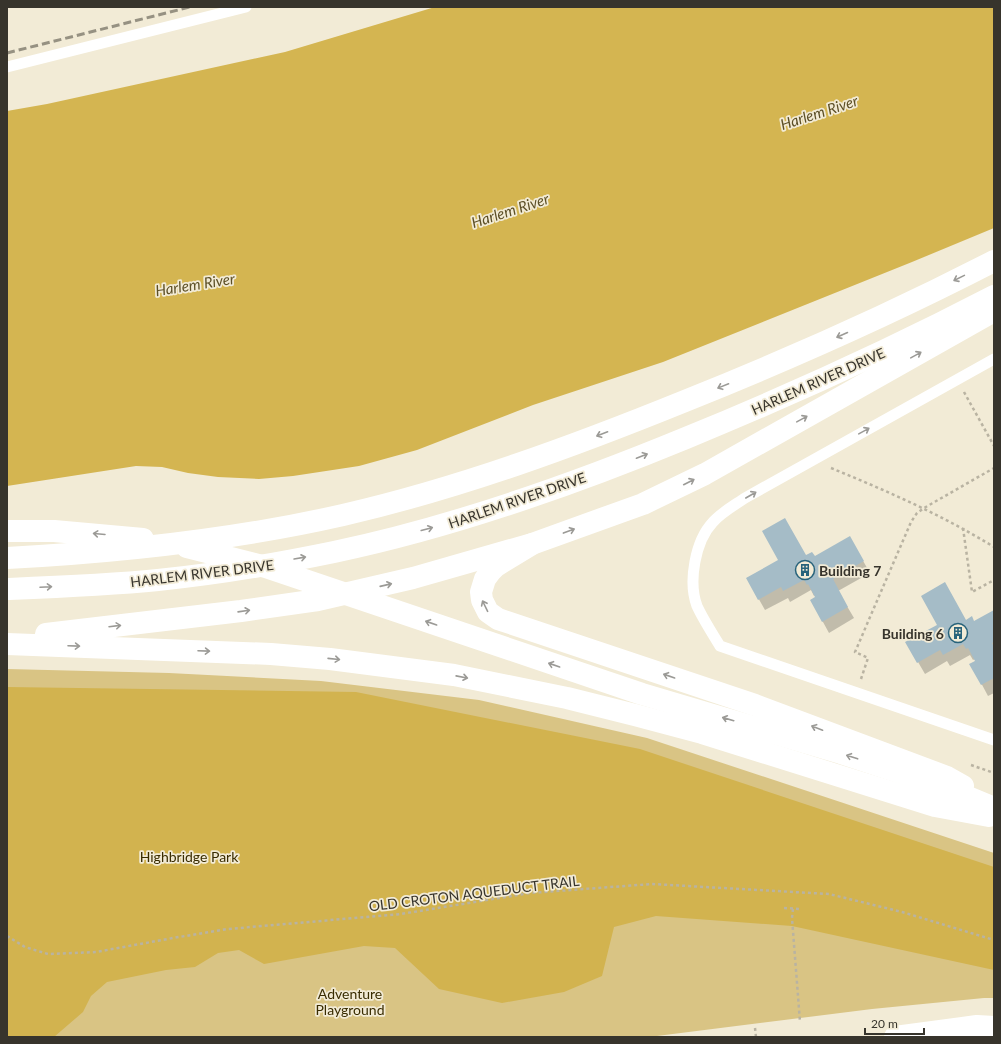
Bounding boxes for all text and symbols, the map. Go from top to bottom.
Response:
water label: Harlem River [778,91,861,133]
water label: Harlem River [469,189,552,231]
water label: Harlem River [154,269,237,299]
one-way arrow [953,275,965,283]
one-way arrow [836,331,848,339]
street label: HARLEM RIVER DRIVE [749,344,887,418]
one-way arrow [910,351,922,358]
one-way arrow [717,383,729,390]
one-way arrow [796,414,808,422]
one-way arrow [858,427,870,435]
one-way arrow [596,431,608,439]
one-way arrow [636,451,648,459]
street label: HARLEM RIVER DRIVE [446,468,588,532]
one-way arrow [683,478,695,485]
one-way arrow [744,490,756,498]
one-way arrow [420,525,433,532]
one-way arrow [562,527,574,535]
one-way arrow [93,530,106,538]
one-way arrow [293,554,306,562]
street label: HARLEM RIVER DRIVE [129,556,275,590]
building icon: Building 7 [794,559,816,581]
place label: Building 7 [819,562,881,579]
one-way arrow [379,580,392,588]
one-way arrow [39,584,52,591]
one-way arrow [481,600,488,612]
one-way arrow [237,607,250,615]
one-way arrow [425,618,437,626]
one-way arrow [108,622,121,630]
building icon: Building 6 [947,622,969,644]
place label: Building 6 [882,625,944,642]
one-way arrow [67,642,80,650]
one-way arrow [197,647,210,655]
one-way arrow [327,655,340,663]
one-way arrow [548,660,560,668]
one-way arrow [662,672,675,679]
one-way arrow [455,673,468,681]
one-way arrow [721,715,734,722]
one-way arrow [811,723,823,731]
one-way arrow [846,752,858,760]
park label: Highbridge Park [140,848,239,865]
street label: OLD CROTON AQUEDUCT TRAIL [368,872,580,914]
park label: Adventure Playground [315,985,385,1018]
scale bar [865,1010,924,1036]
text: 20 m [871,1016,898,1031]

